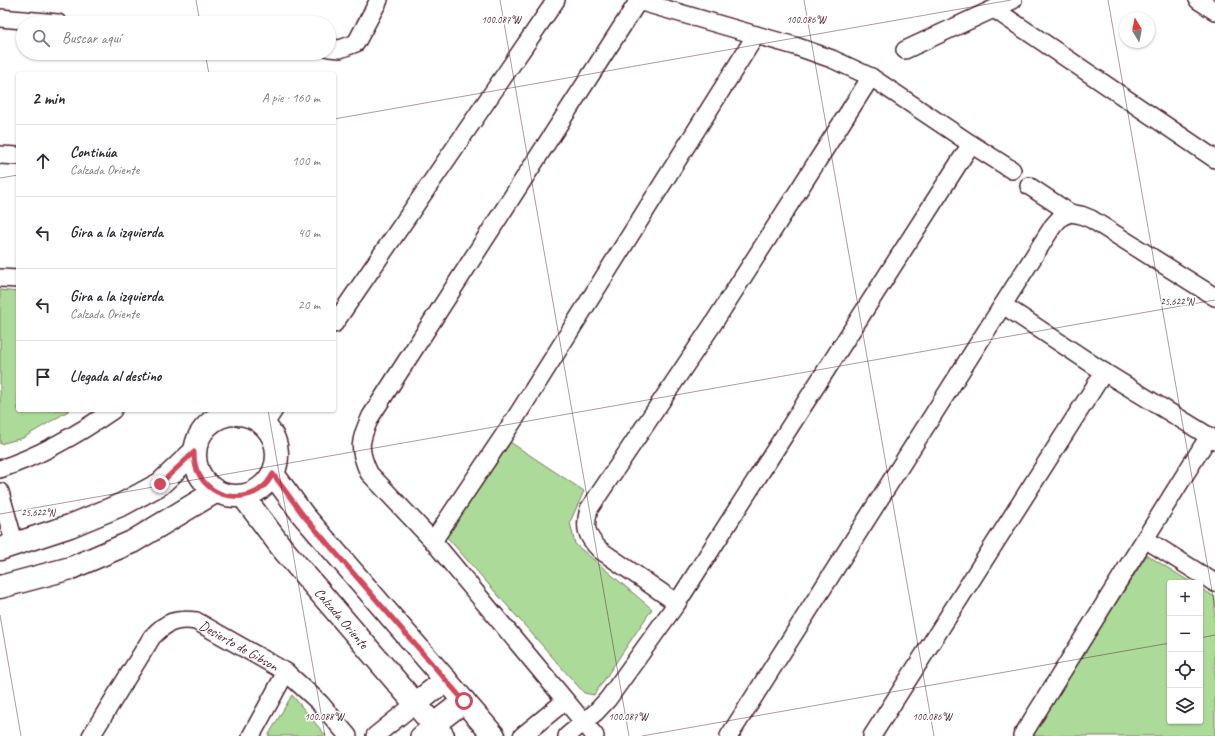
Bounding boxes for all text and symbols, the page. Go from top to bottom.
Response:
north arrow [1119,12,1155,48]
text: 100.087°W [481,13,522,26]
text: 100.086°W [786,13,827,26]
search box [16,16,336,60]
icon: search [30,27,52,49]
text: Buscar aquí [62,29,121,48]
text: 2 min [32,88,65,109]
text: A pie · 160 m [262,90,320,106]
text: Continúa [70,143,117,162]
icon: ahead [32,150,54,172]
text: 100 m [292,153,320,169]
text: Calzada Oriente [70,162,139,178]
icon: left [32,222,54,244]
text: Gira a la izquierda [70,223,163,242]
text: 40 m [298,225,320,241]
text: Gira a la izquierda [70,287,163,306]
icon: left [32,294,54,316]
text: 25.622°N [1160,295,1196,308]
text: 20 m [298,297,320,313]
text: Calzada Oriente [70,306,139,322]
icon: arrive [32,366,54,388]
text: Llegada al destino [70,367,161,386]
route end [151,475,169,493]
text: 25.622°N [21,506,57,519]
map controls [1167,580,1203,724]
button: + [1167,580,1203,616]
street label: Calzada Oriente [311,584,373,653]
button: − [1167,616,1203,652]
street label: Desierto de Gibson [196,617,282,675]
button: locate [1167,652,1203,688]
button: layers [1167,688,1203,724]
route start [455,692,473,710]
text: 100.088°W [304,710,345,723]
text: 100.087°W [608,710,649,723]
text: 100.086°W [912,710,953,723]

